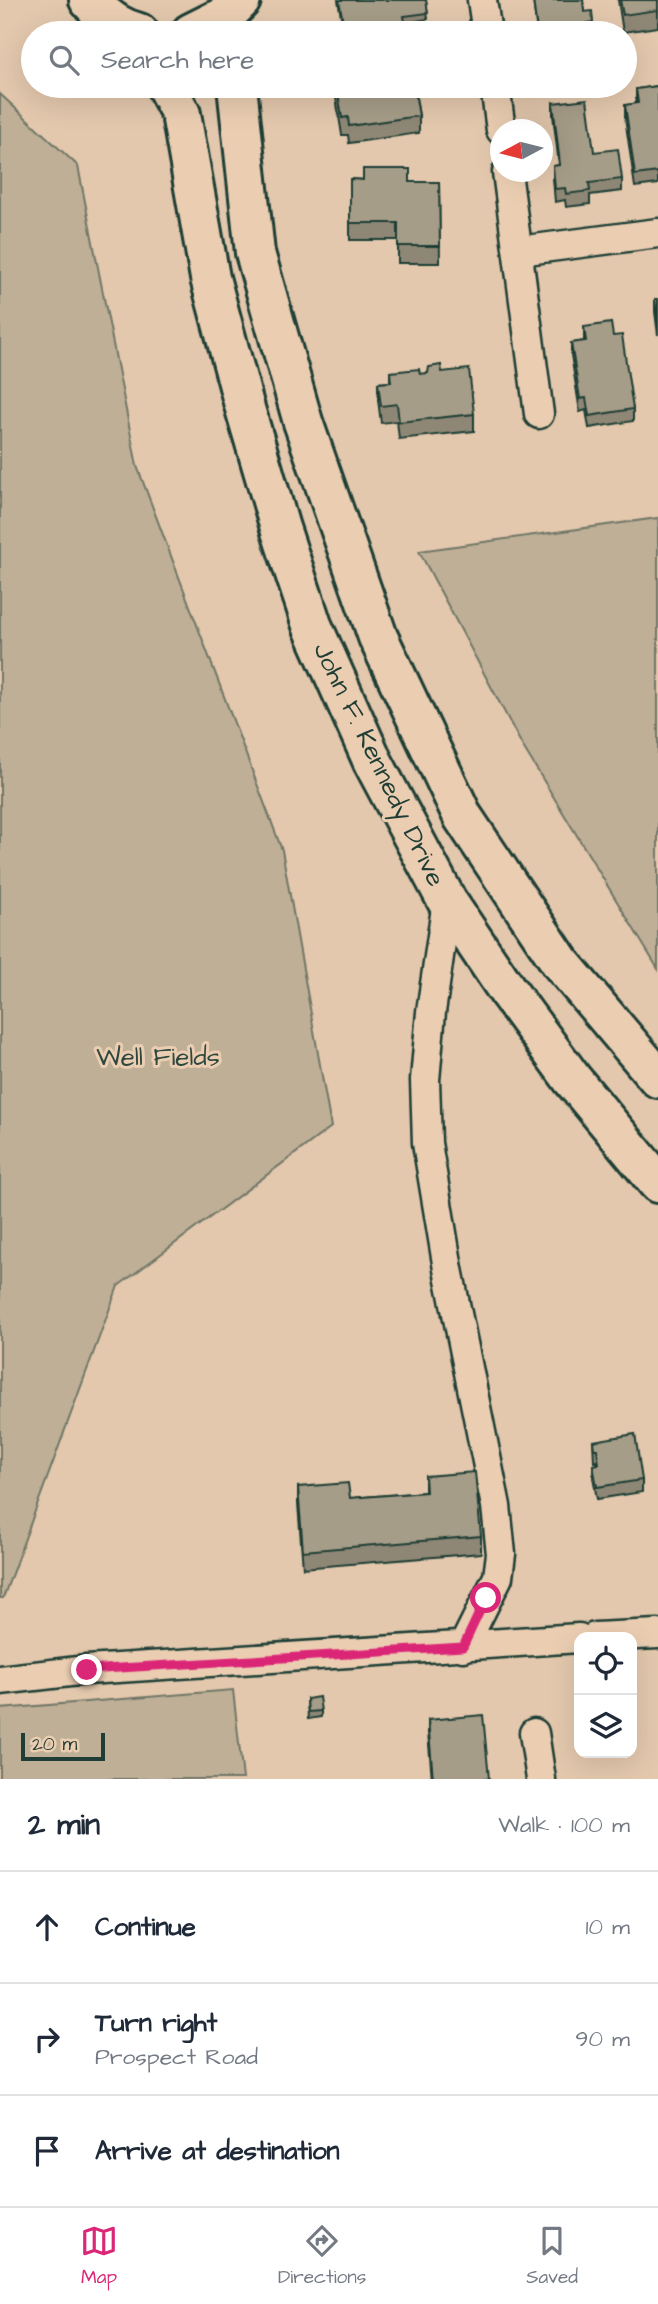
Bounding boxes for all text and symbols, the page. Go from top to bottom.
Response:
search box [21,21,637,98]
icon: search [45,41,83,79]
text: Search here [101,42,254,78]
north arrow [490,119,553,182]
street label: John F. Kennedy Drive [303,636,454,893]
park label: Well Fields [96,1039,220,1075]
route start [470,1582,501,1613]
map controls [574,1632,637,1758]
button: locate [574,1632,637,1695]
route end [71,1654,102,1685]
button: layers [574,1695,637,1758]
scale bar [21,1730,105,1762]
text: 20 m [32,1731,77,1758]
text: 2 min [28,1804,100,1846]
text: Walk · 100 m [498,1809,630,1841]
icon: ahead [28,1908,66,1946]
text: Continue [95,1909,196,1945]
text: 10 m [585,1911,630,1943]
text: Turn right [95,2005,217,2041]
icon: right [28,2020,66,2058]
text: 90 m [575,2023,630,2055]
text: Prospect Road [95,2041,258,2073]
icon: arrive [28,2132,66,2170]
text: Arrive at destination [95,2133,340,2169]
tab: Map [80,2222,118,2291]
tab: Directions [278,2222,366,2291]
tab: Saved [526,2222,578,2291]

